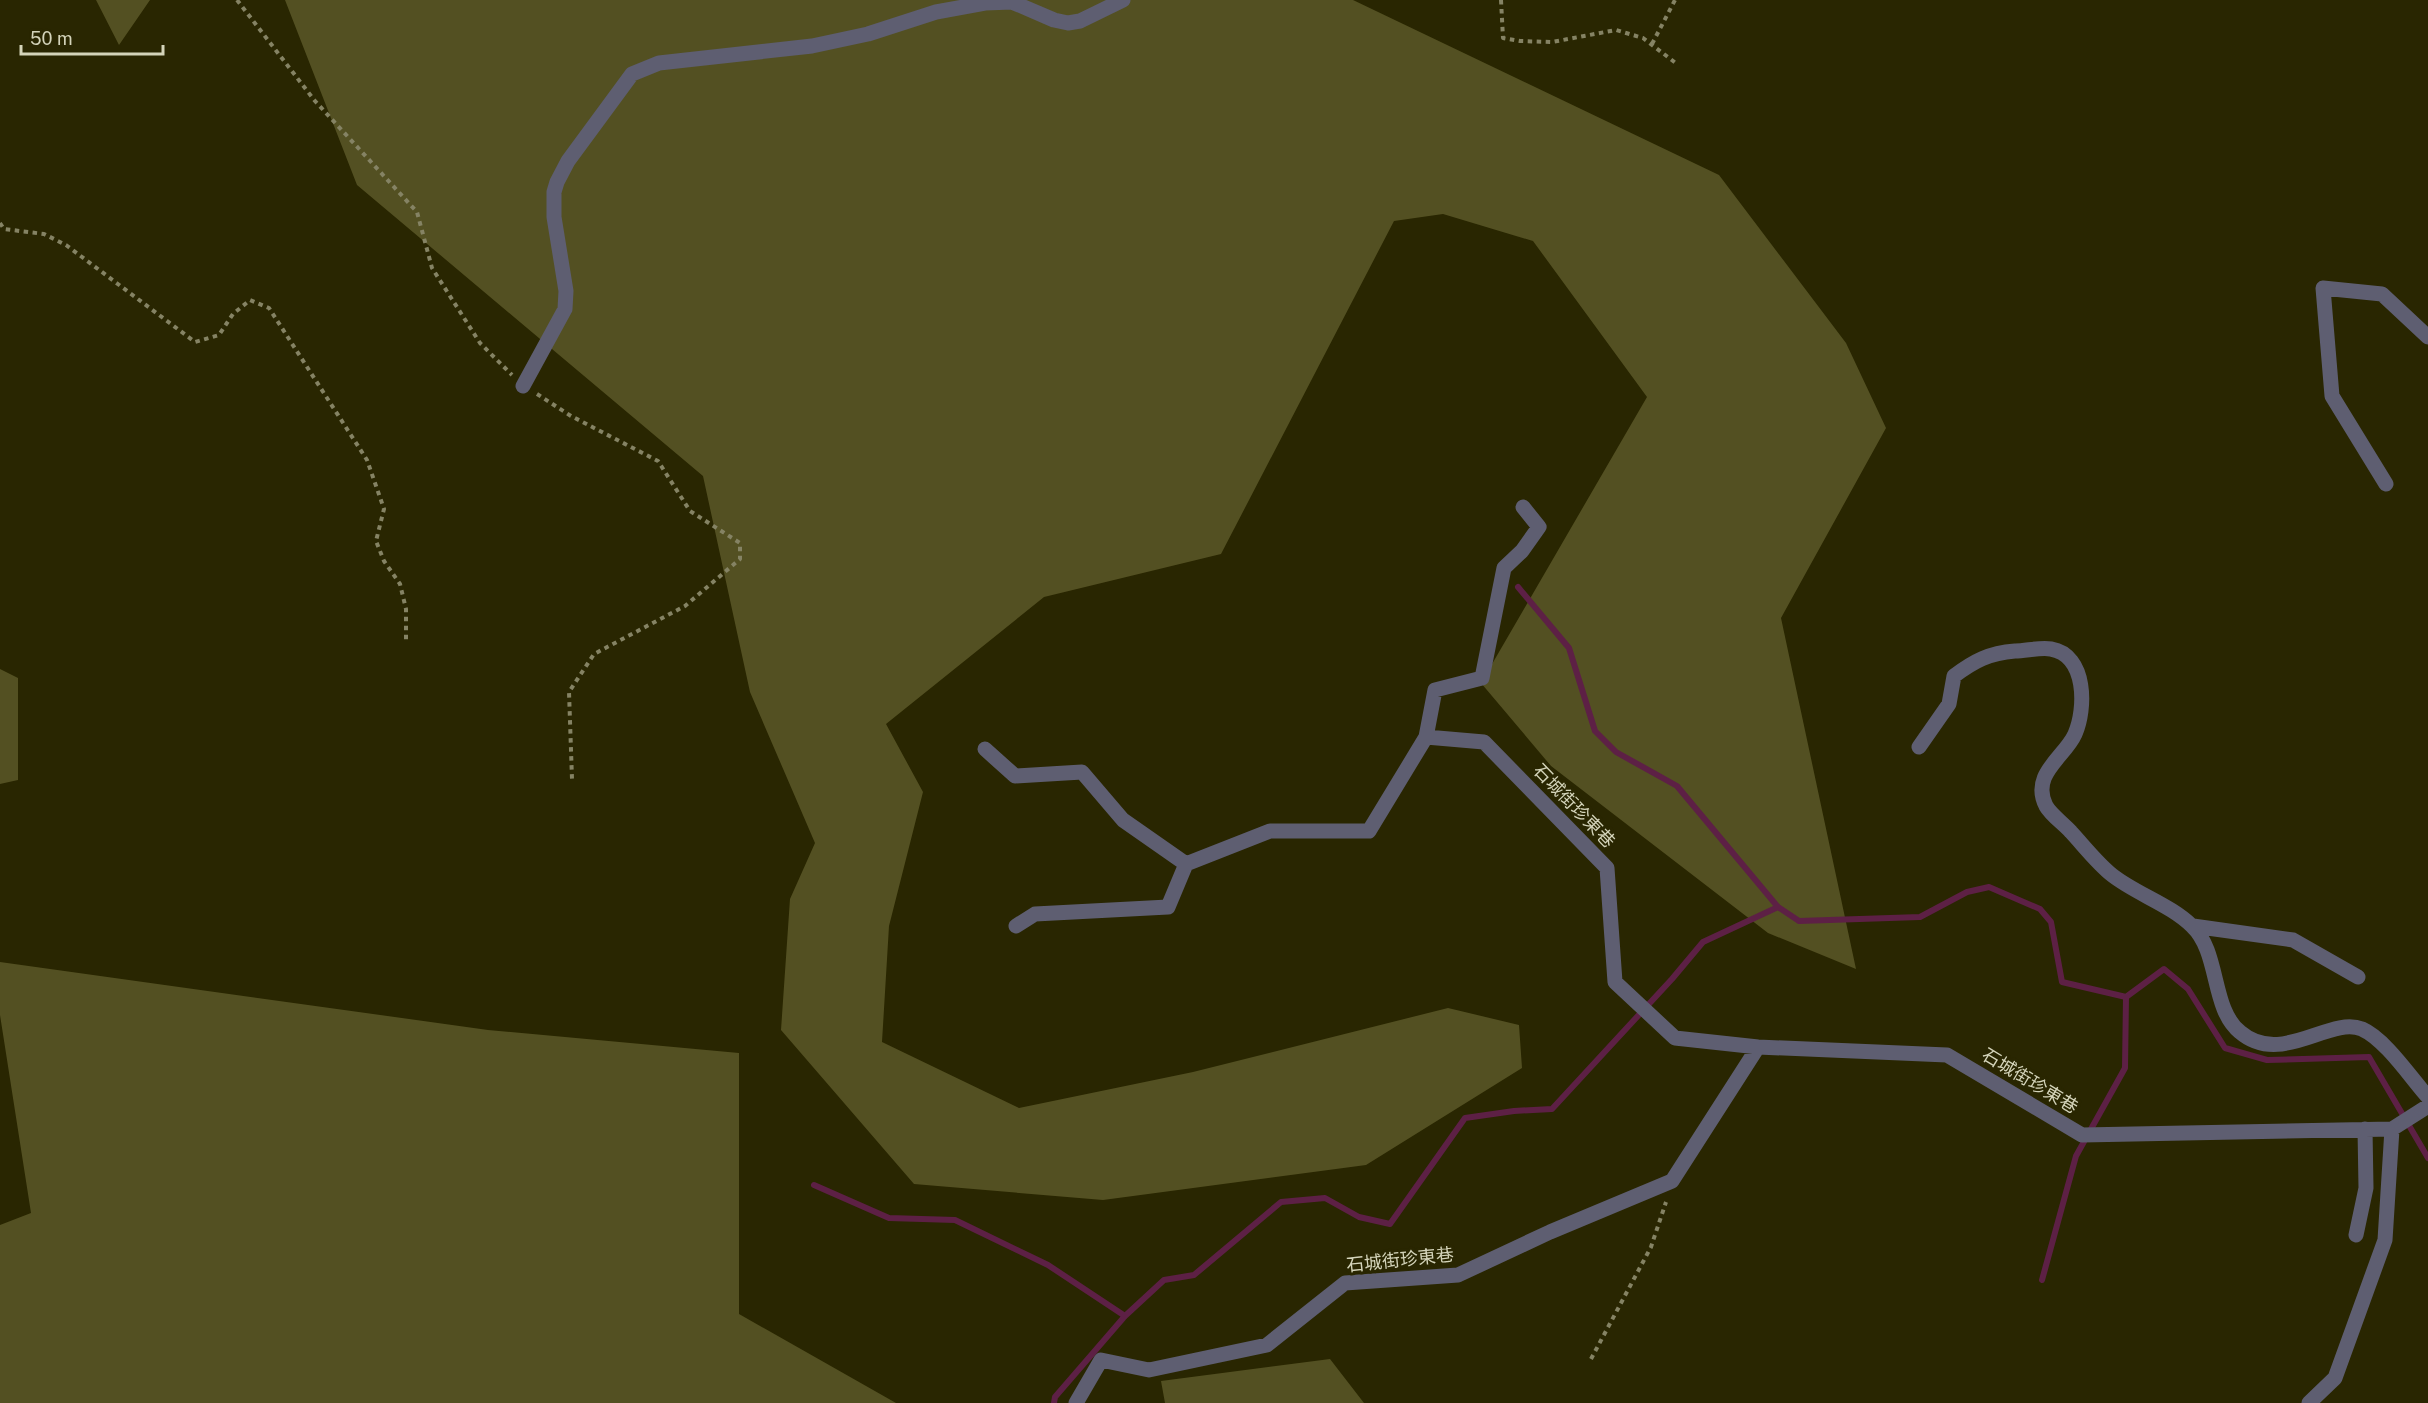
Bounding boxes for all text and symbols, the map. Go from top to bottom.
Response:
scale bar [21,18,164,56]
text: 50 m [30,28,73,49]
street label: 石城街珍東巷 [1529,760,1619,852]
street label: 石城街珍東巷 [1979,1044,2082,1117]
street label: 石城街珍東巷 [1345,1243,1455,1276]

